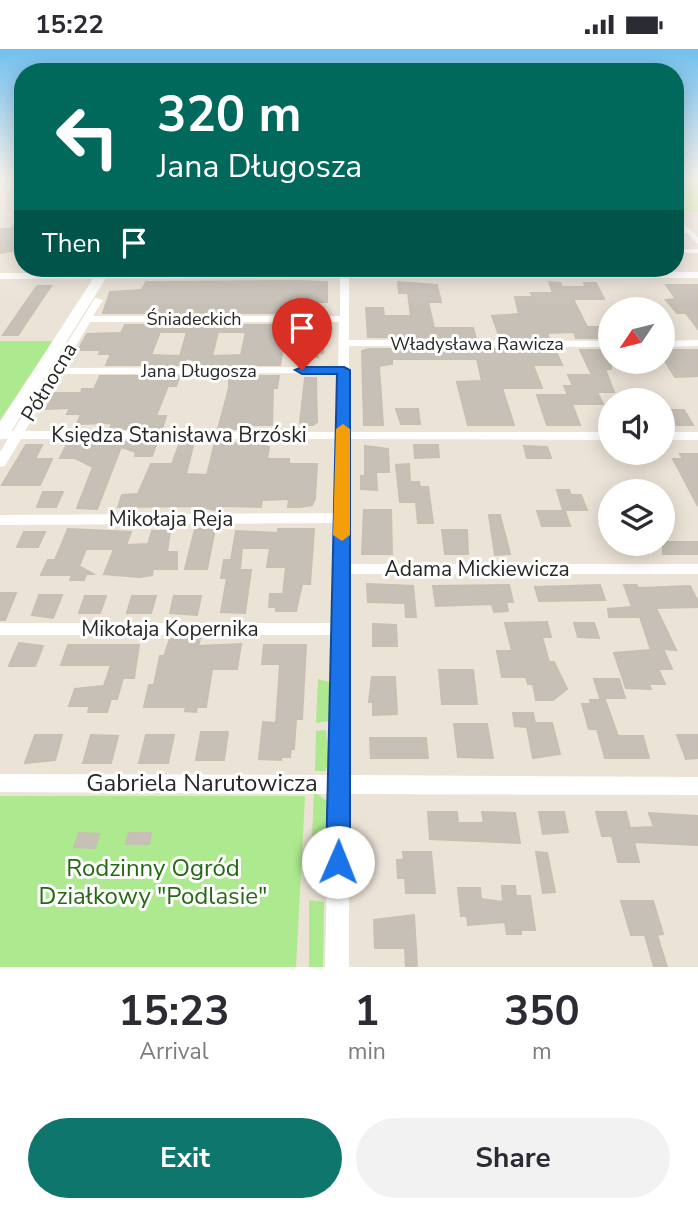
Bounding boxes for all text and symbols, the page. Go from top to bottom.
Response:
text: 15:22 [35,7,104,42]
text: 320 m [157,81,301,148]
icon: left [42,91,133,182]
text: Jana Długosza [157,145,362,188]
icon: arrive [115,224,153,262]
text: Then [42,226,101,261]
north arrow [598,297,676,375]
map controls [598,297,675,556]
pin [272,298,332,370]
street label: Śniadeckich [146,307,242,331]
icon: arrive [283,309,321,347]
street label: Władysława Rawicza [390,332,564,356]
street label: Północna [15,337,83,427]
street label: Jana Długosza [140,359,257,383]
button: sound [598,388,675,465]
street label: Księdza Stanisława Brzóski [51,421,307,449]
button: layers [598,479,675,556]
street label: Mikołaja Reja [109,505,233,533]
street label: Adama Mickiewicza [384,555,570,583]
street label: Mikołaja Kopernika [81,615,259,643]
street label: Gabriela Narutowicza [86,767,318,799]
position arrow [301,825,375,899]
park label: Rodzinny Ogród Działkowy "Podlasie" [39,852,267,912]
text: 15:23 [118,983,229,1040]
text: 1 [354,983,379,1040]
text: 350 [504,983,580,1040]
text: Arrival [139,1036,208,1067]
text: min [348,1036,386,1067]
text: m [532,1036,552,1067]
button: Exit [28,1118,342,1198]
button: Share [356,1118,670,1198]

